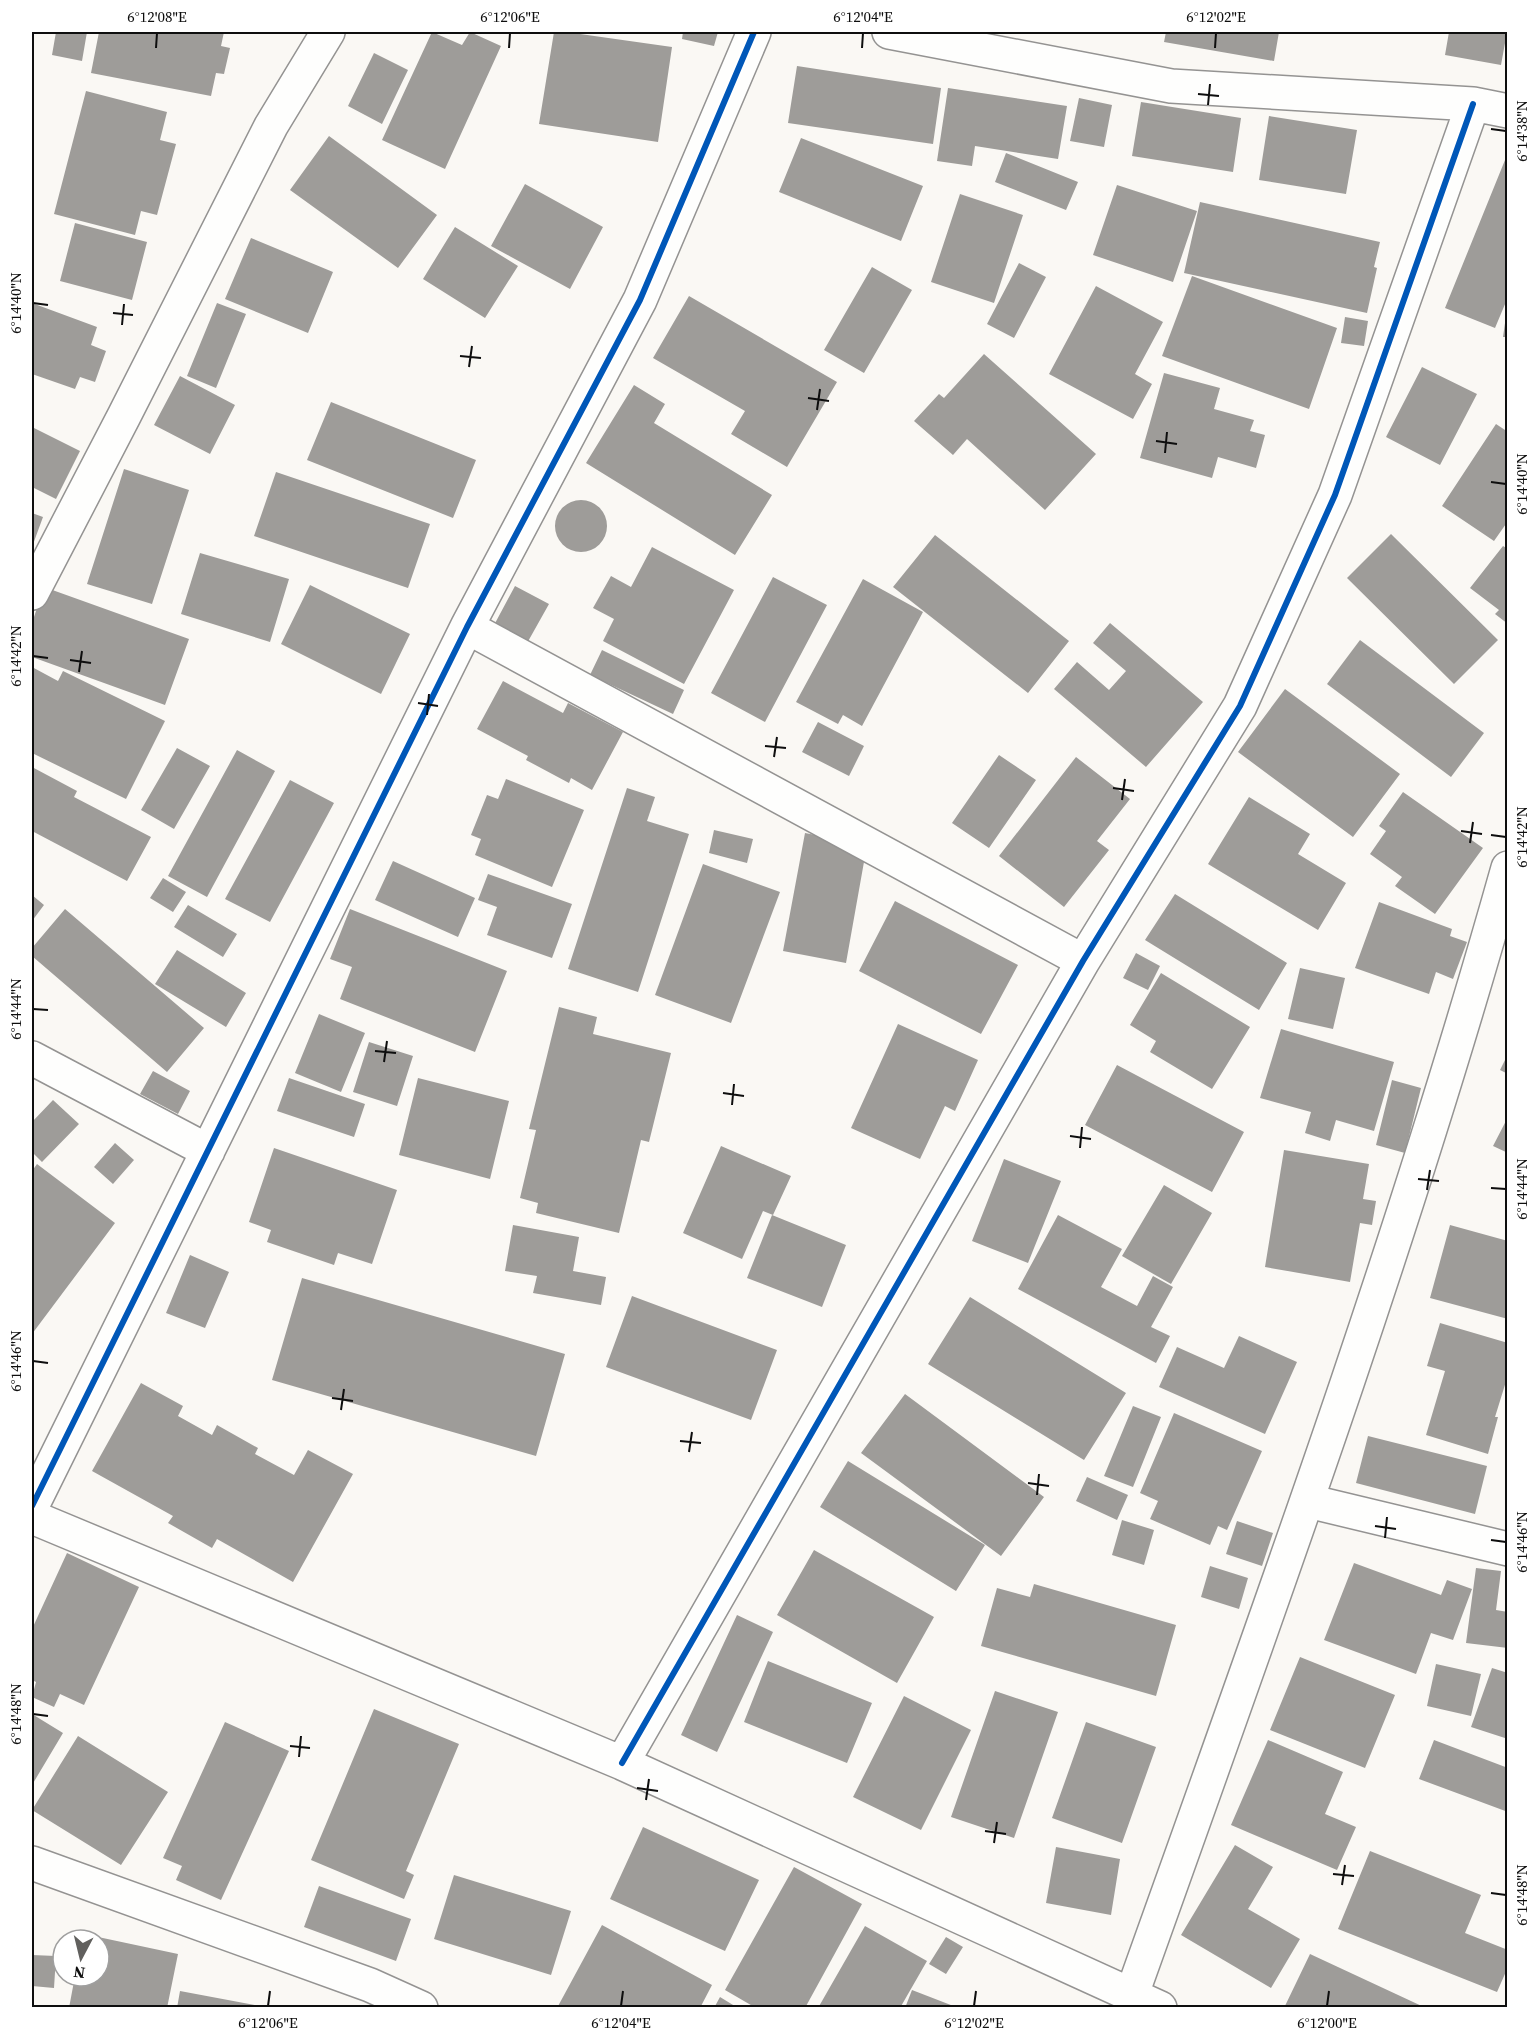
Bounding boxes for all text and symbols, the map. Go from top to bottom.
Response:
text: 6°12'08"E [127,6,187,27]
text: 6°12'06"E [480,6,540,27]
text: 6°12'04"E [833,6,893,27]
text: 6°12'02"E [1186,6,1246,27]
text: 6°14'38"N [1511,100,1532,162]
text: 6°14'40"N [5,272,26,334]
text: 6°14'40"N [1511,453,1532,515]
text: 6°14'42"N [5,625,26,687]
text: 6°14'42"N [1511,806,1532,868]
text: 6°14'44"N [5,978,26,1040]
text: 6°14'44"N [1511,1158,1532,1220]
text: 6°14'46"N [5,1330,26,1392]
text: 6°14'46"N [1511,1511,1532,1573]
text: 6°14'48"N [5,1683,26,1745]
text: 6°14'48"N [1511,1864,1532,1926]
north arrow [51,1928,111,1988]
text: N [72,1961,86,1985]
text: 6°12'06"E [238,2012,298,2033]
text: 6°12'04"E [591,2012,651,2033]
text: 6°12'02"E [944,2012,1004,2033]
text: 6°12'00"E [1297,2012,1357,2033]

